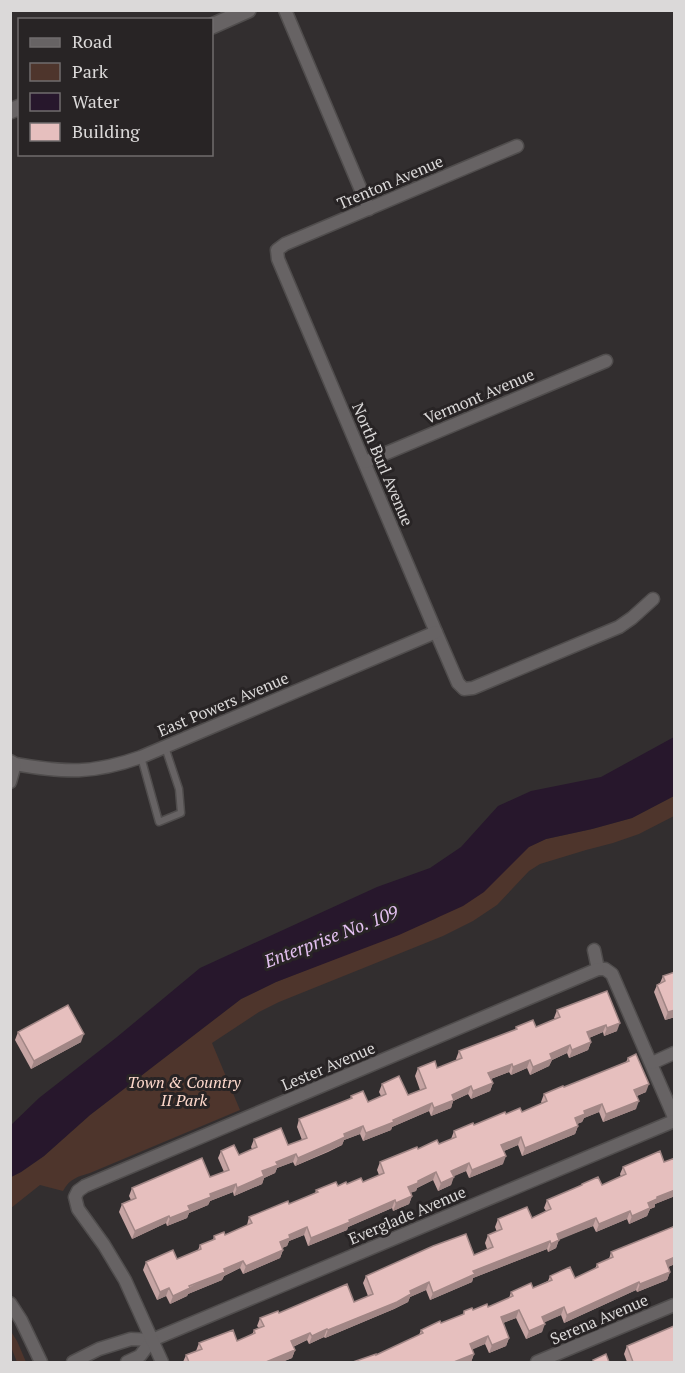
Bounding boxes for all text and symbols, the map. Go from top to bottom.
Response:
legend [18,18,213,156]
text: Road [72,29,112,53]
text: Park [72,59,109,83]
text: Water [72,89,119,113]
text: Building [72,119,140,143]
street label: Trenton Avenue [334,150,446,214]
street label: Vermont Avenue [421,363,537,429]
street label: North Burl Avenue [347,399,419,529]
street label: East Powers Avenue [154,666,292,742]
water label: Enterprise No. 109 [259,899,402,973]
street label: Lester Avenue [278,1036,378,1096]
park label: Town & Country II Park [127,1071,241,1111]
street label: Everglade Avenue [345,1180,469,1250]
street label: Serena Avenue [547,1288,651,1350]

